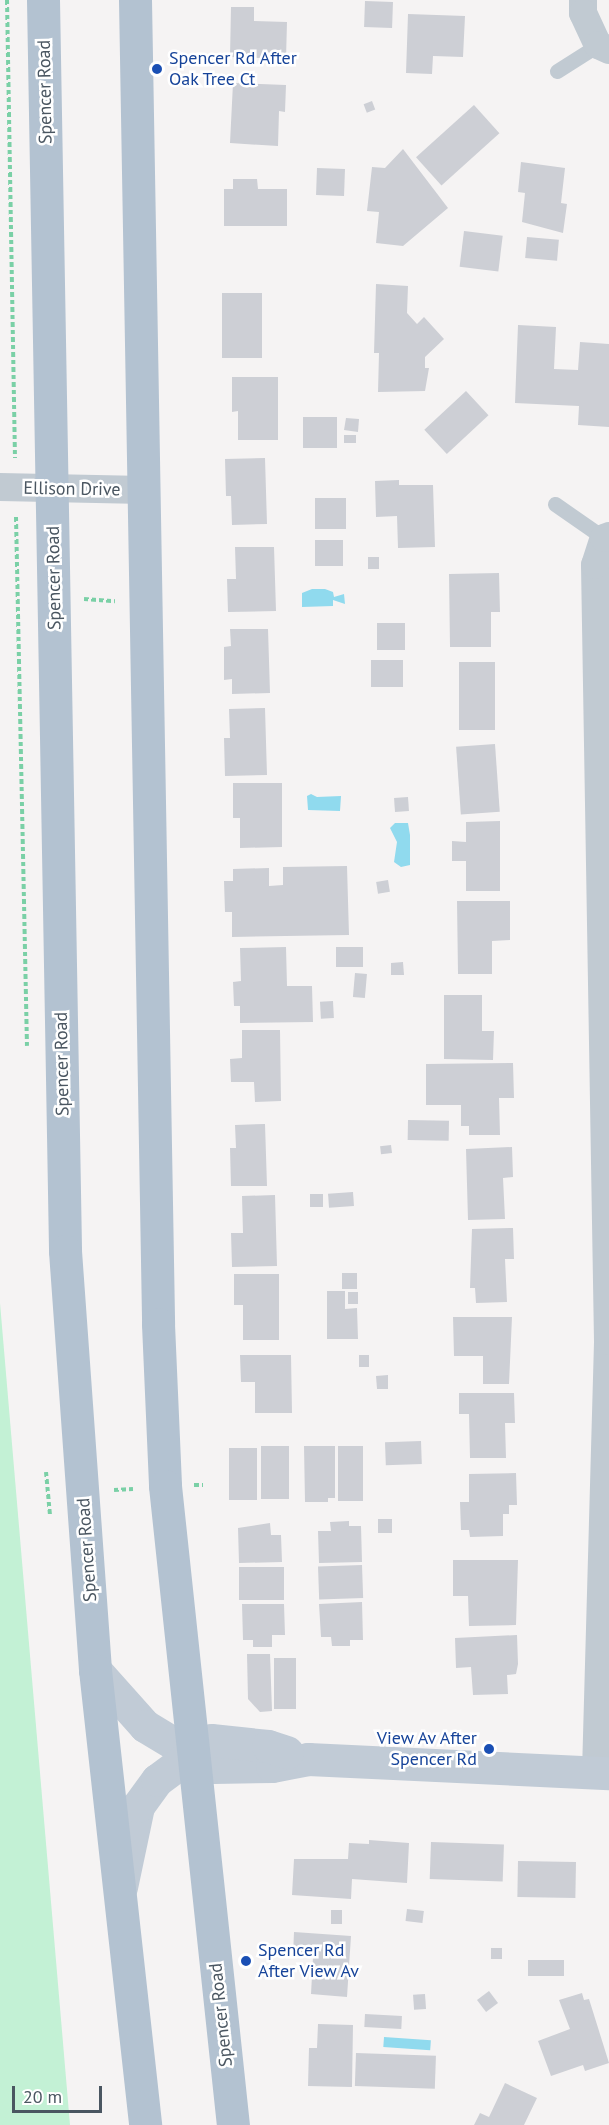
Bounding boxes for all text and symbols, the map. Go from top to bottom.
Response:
street label: Spencer Road [33,40,57,144]
place label: Spencer Rd After Oak Tree Ct [169,48,297,90]
marker: Spencer Rd After Oak Tree Ct [150,62,164,76]
street label: Ellison Drive [23,477,121,501]
street label: Spencer Road [42,526,66,630]
street label: Spencer Road [50,1012,74,1116]
street label: Spencer Road [73,1497,101,1603]
place label: View Av After Spencer Rd [374,1728,477,1770]
marker: View Av After Spencer Rd [482,1742,496,1756]
place label: Spencer Rd After View Av [258,1940,361,1982]
marker: Spencer Rd After View Av [239,1954,253,1968]
street label: Spencer Road [205,1962,237,2068]
scale bar [15,2074,105,2112]
text: 20 m [23,2085,62,2108]

